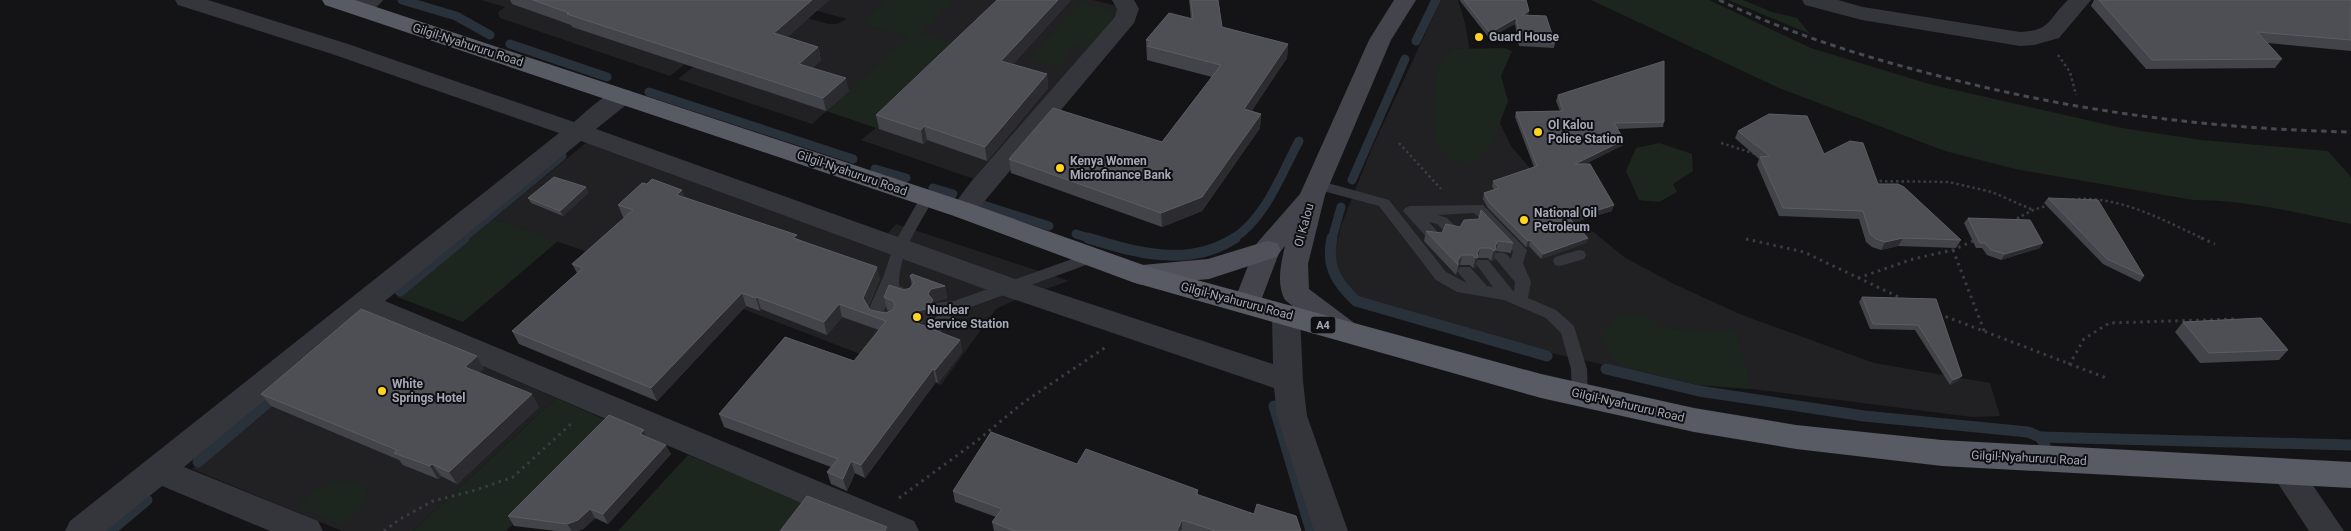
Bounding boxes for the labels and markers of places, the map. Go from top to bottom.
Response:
place label: Guard House [1489,30,1559,44]
marker: Guard House [1473,31,1485,43]
place label: Ol Kalou Police Station [1548,118,1623,146]
marker: Ol Kalou Police Station [1532,126,1544,138]
place label: Kenya Women Microfinance Bank [1070,154,1172,182]
marker: Kenya Women Microfinance Bank [1054,162,1066,174]
place label: National Oil Petroleum [1534,206,1597,234]
marker: National Oil Petroleum [1518,214,1530,226]
place label: Nuclear Service Station [927,303,1009,331]
marker: Nuclear Service Station [911,311,923,323]
place label: White Springs Hotel [392,377,465,405]
marker: White Springs Hotel [376,385,388,397]

